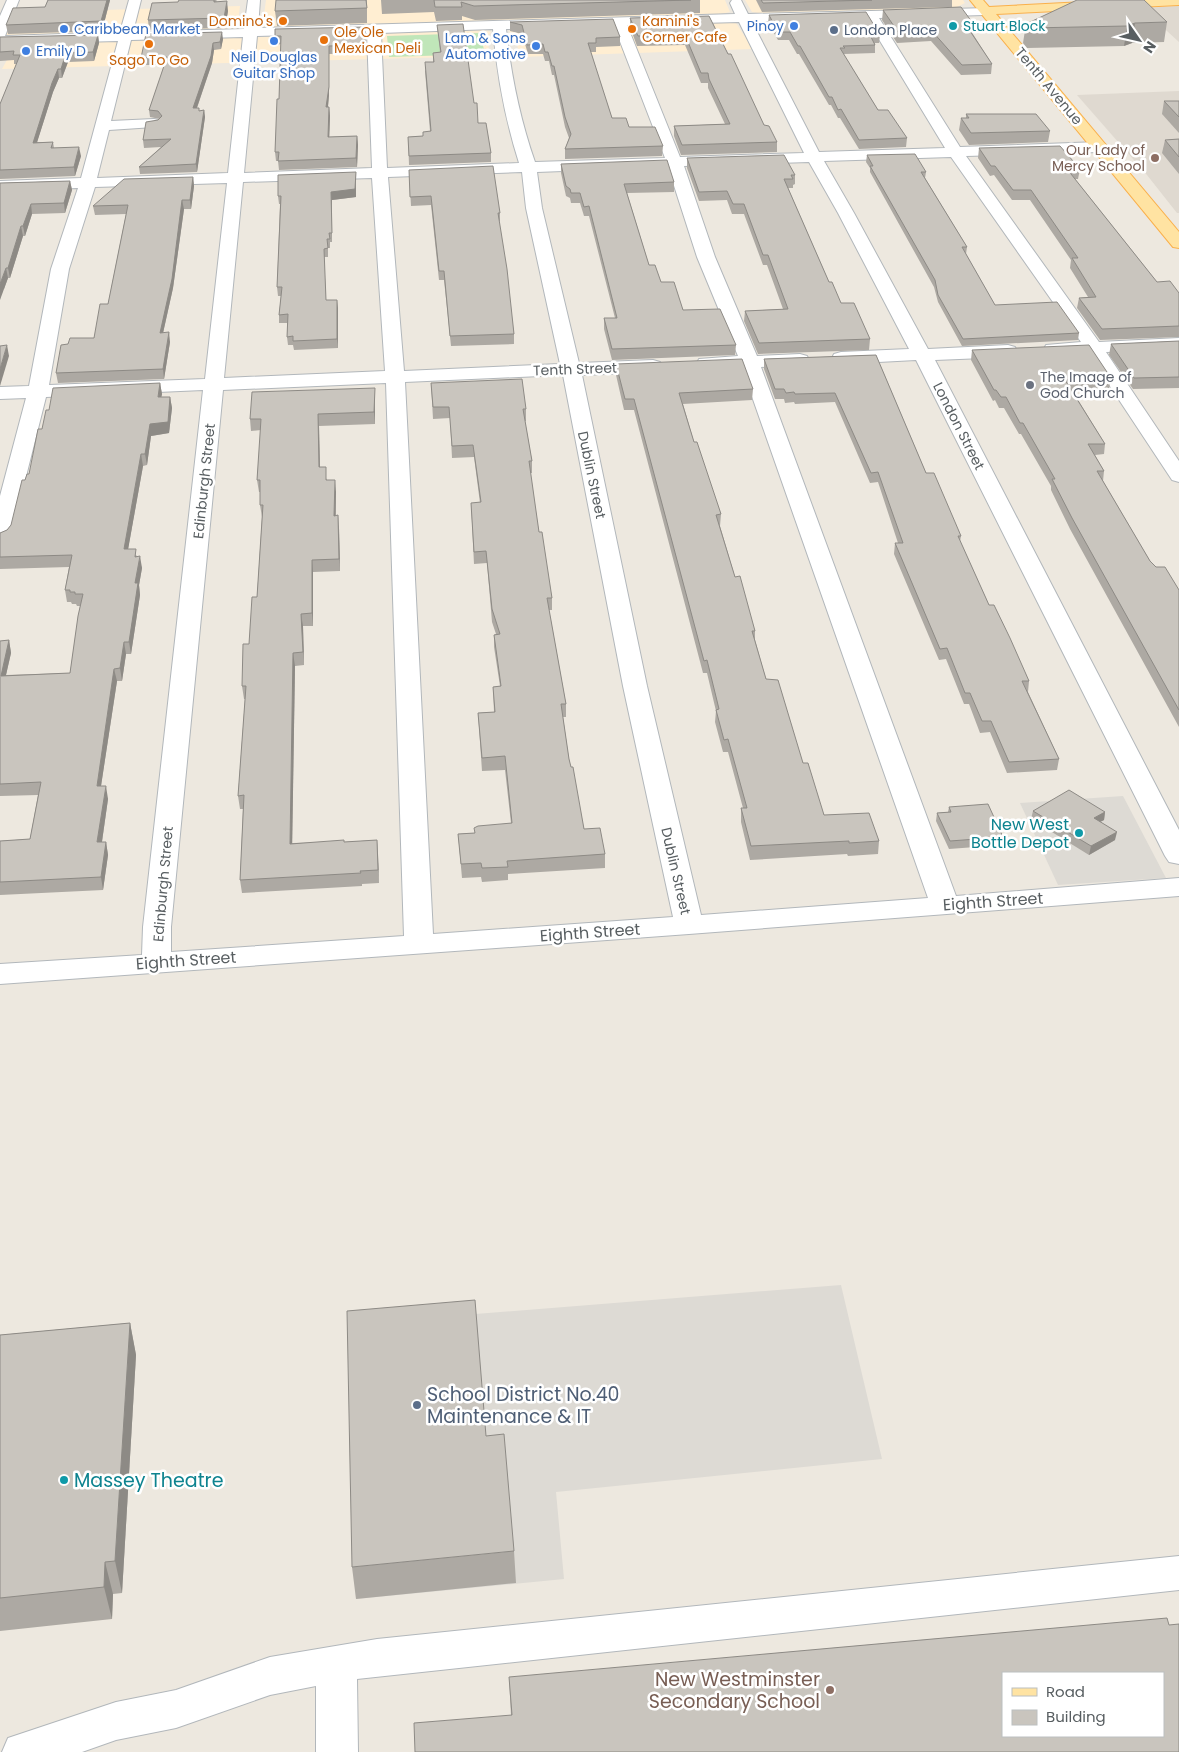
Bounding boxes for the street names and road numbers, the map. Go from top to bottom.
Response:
street label: Tenth Avenue [1011,43,1088,129]
street label: Tenth Street [533,358,617,380]
street label: London Street [928,379,990,473]
street label: Edinburgh Street [188,422,220,540]
street label: Dublin Street [573,429,611,521]
street label: Edinburgh Street [148,825,178,943]
street label: Dublin Street [656,825,696,917]
street label: Eighth Street [942,887,1044,916]
street label: Eighth Street [539,918,641,947]
street label: Eighth Street [135,946,237,975]

